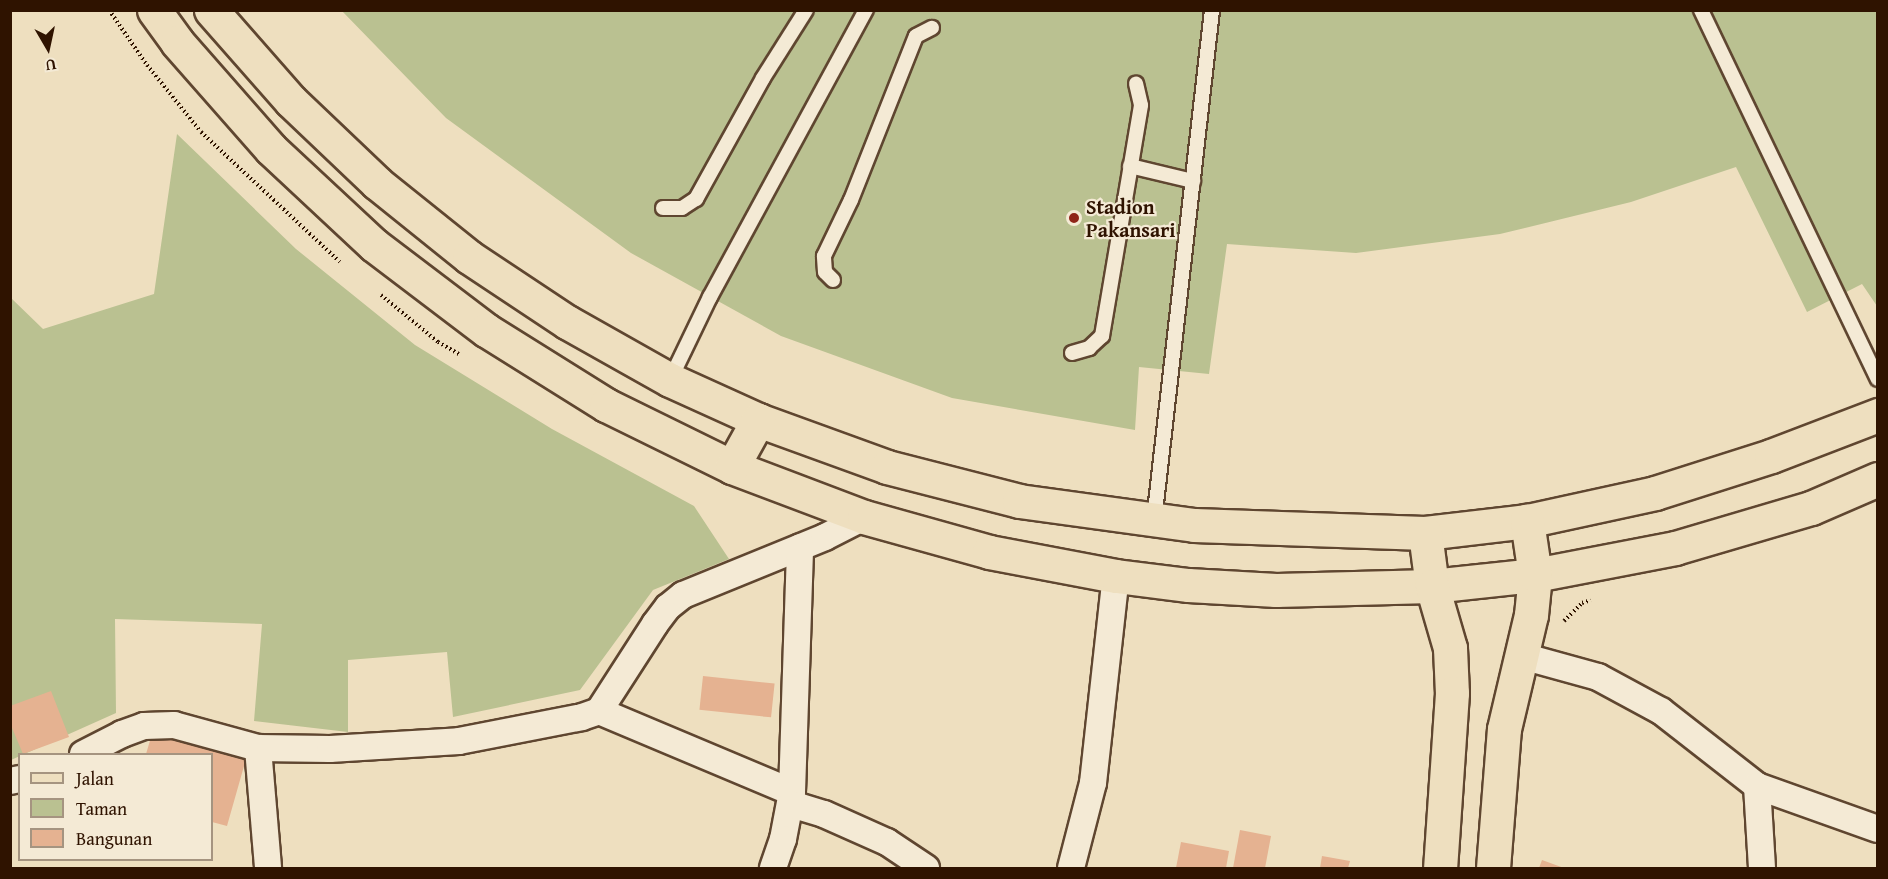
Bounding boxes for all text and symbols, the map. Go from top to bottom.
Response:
north arrow [18,18,78,78]
text: U [44,53,58,78]
place label: Stadion Pakansari [1086,195,1176,242]
marker: Stadion Pakansari [1067,211,1081,225]
legend [18,753,213,861]
text: Jalan [76,765,114,792]
text: Taman [76,795,127,822]
text: Bangunan [76,825,152,852]

